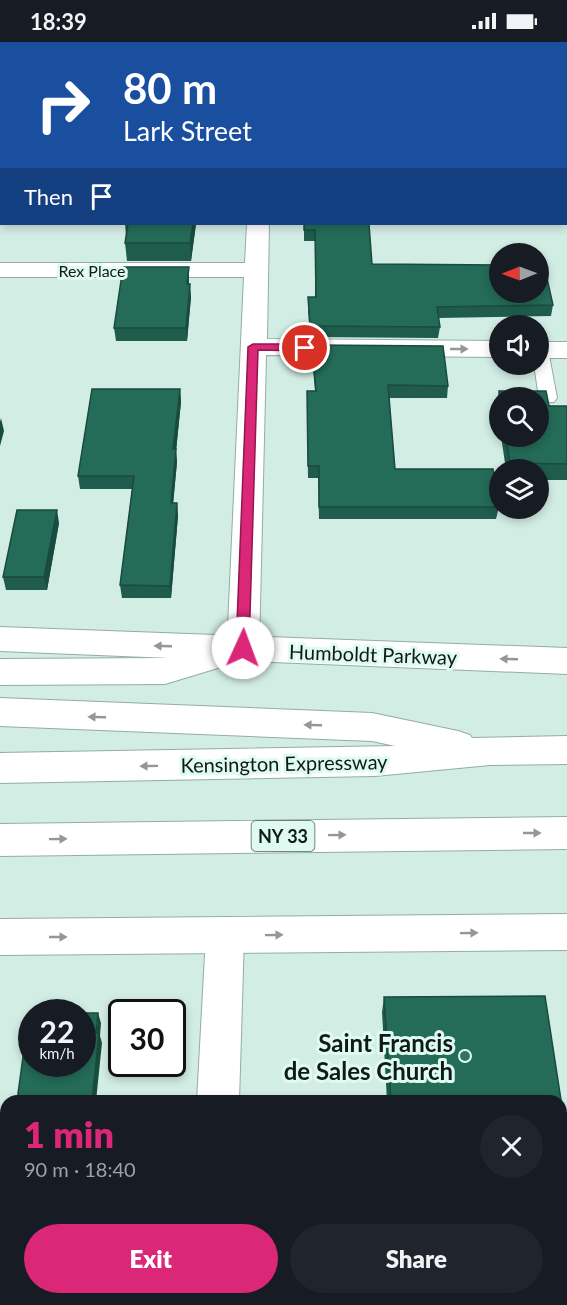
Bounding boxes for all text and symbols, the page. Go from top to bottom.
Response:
text: 18:39 [30,8,87,35]
text: 80 m [123,63,217,113]
icon: right [24,66,102,144]
text: Lark Street [123,114,252,147]
icon: arrive [85,180,118,213]
text: Then [24,183,73,210]
north arrow [489,243,549,303]
map controls [489,243,549,519]
street label: Rex Place [58,261,126,280]
button: sound [489,315,549,375]
pin [279,322,330,373]
icon: arrive [288,331,321,364]
one-way arrow [449,344,468,354]
button: search [489,387,549,447]
button: layers [489,459,549,519]
position arrow [211,616,275,680]
street label: Humboldt Parkway [289,639,458,669]
one-way arrow [154,641,173,650]
one-way arrow [499,654,518,664]
one-way arrow [88,713,107,722]
one-way arrow [304,720,323,729]
street label: Kensington Expressway [180,749,388,777]
one-way arrow [139,761,158,771]
road number: NY 33 [252,821,314,851]
one-way arrow [523,828,542,838]
one-way arrow [328,831,347,840]
one-way arrow [49,835,68,844]
one-way arrow [460,928,479,938]
one-way arrow [265,931,284,940]
one-way arrow [49,932,68,942]
speed limit sign: 30 [108,999,186,1077]
text: 22 [40,1013,74,1049]
place label: Saint Francis de Sales Church [284,1028,453,1085]
text: km/h [39,1044,75,1062]
marker: Saint Francis de Sales Church [458,1049,472,1063]
text: 1 min [24,1112,114,1156]
button: close [480,1115,543,1178]
text: 90 m · 18:40 [24,1157,136,1181]
button: Exit [24,1224,278,1293]
button: Share [290,1224,543,1293]

